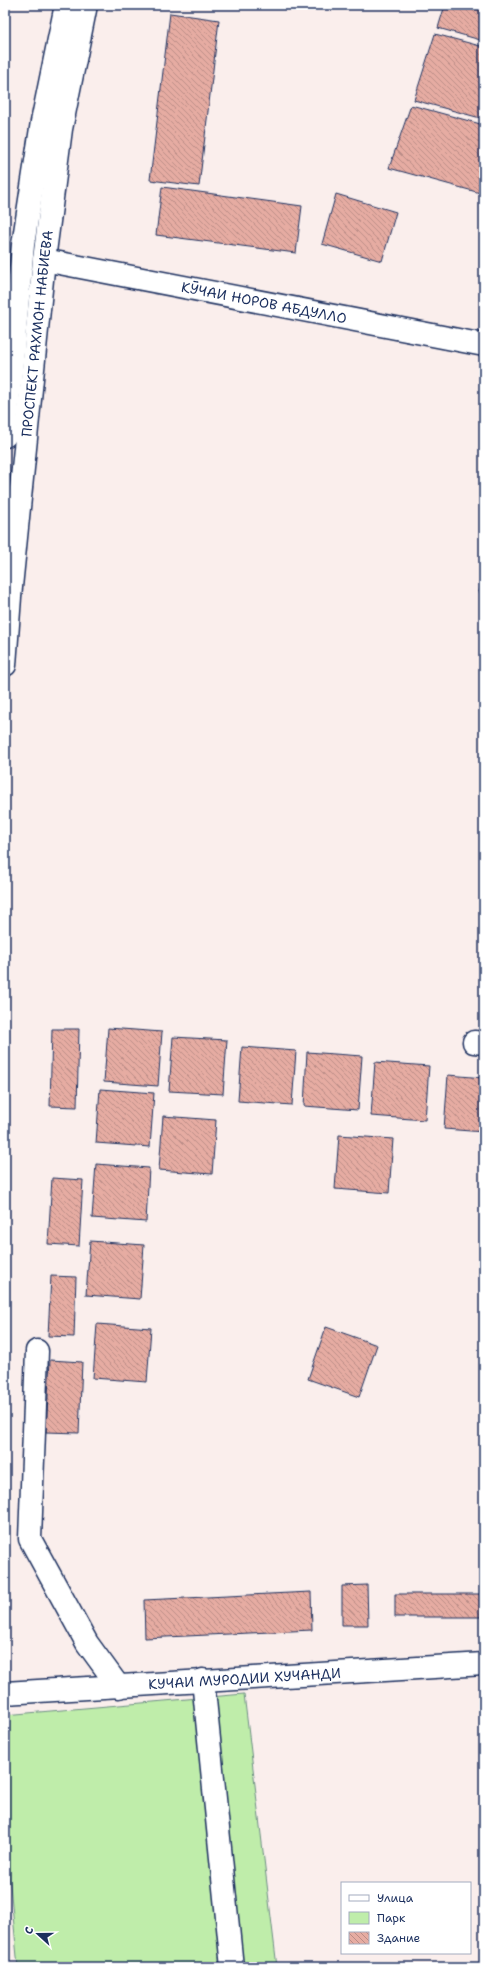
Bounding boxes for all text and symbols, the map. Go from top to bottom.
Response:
street label: ПРОСПЕКТ РАХМОН НАБИЕВА [17,229,57,438]
street label: КӮЧАИ НОРОВ АБДУЛЛО [180,278,348,327]
street label: КУЧАИ МУРОДИИ ХУЧАНДИ [148,1664,341,1693]
legend [341,1882,471,1954]
text: Улица [377,1890,414,1906]
text: Парк [377,1910,406,1926]
north arrow [18,1914,58,1954]
text: С [21,1925,37,1936]
text: Здание [377,1930,421,1946]

